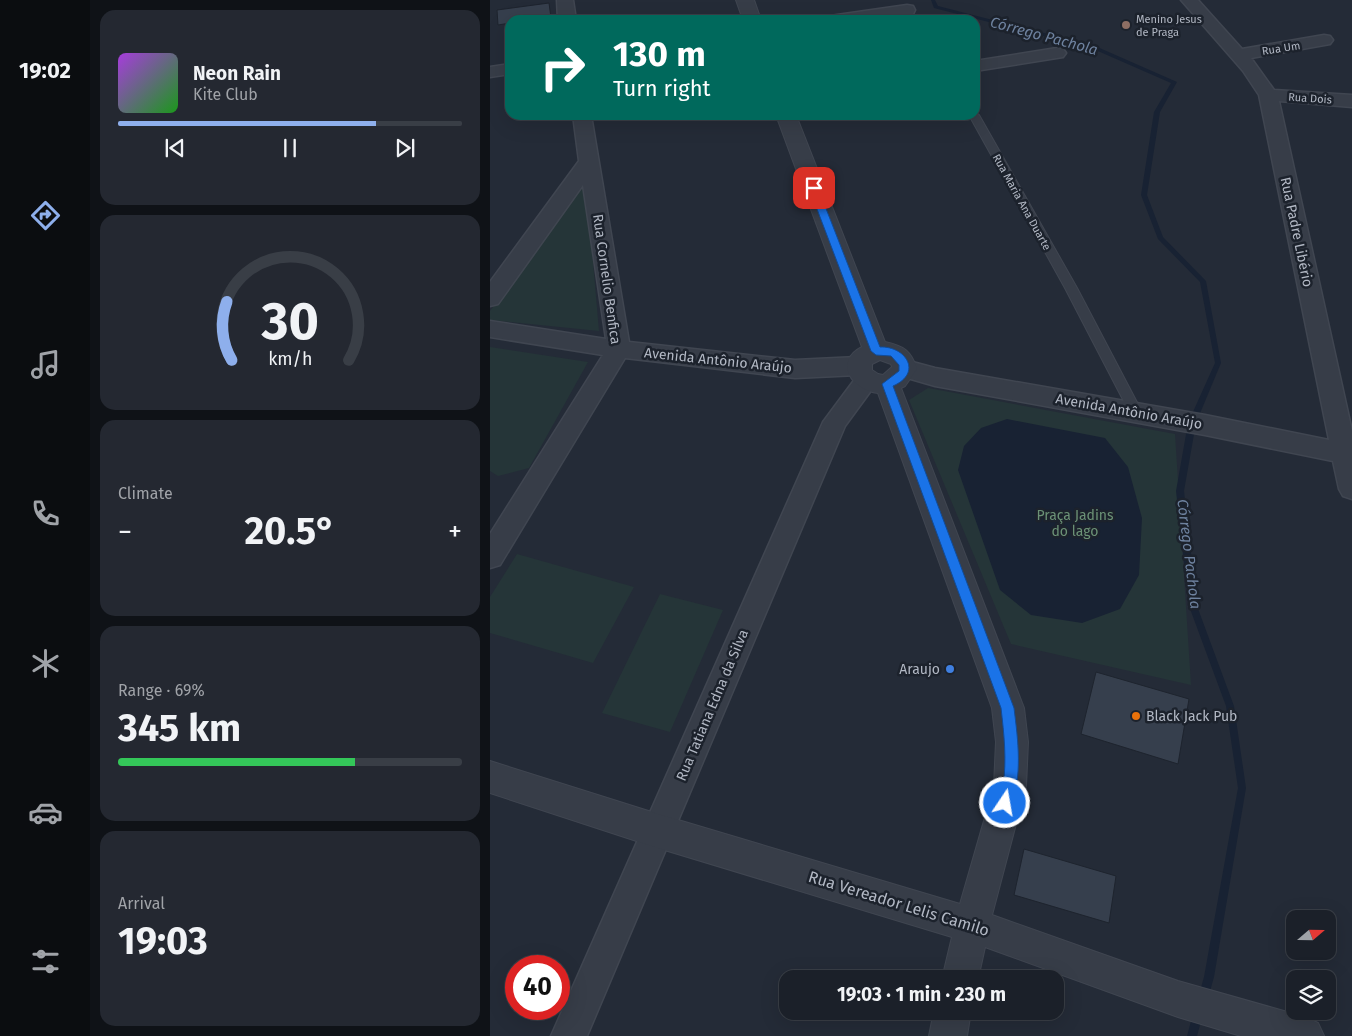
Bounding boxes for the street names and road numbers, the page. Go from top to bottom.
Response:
street label: Rua Um [1261,39,1301,58]
street label: Rua Dois [1288,90,1332,107]
street label: Rua Maria Ana Duarte [990,152,1053,253]
street label: Rua Padre Libério [1277,176,1316,289]
street label: Rua Cornelio Benfica [589,213,624,345]
street label: Avenida Antônio Araújo [643,344,793,377]
street label: Avenida Antônio Araújo [1054,390,1203,433]
street label: Rua Tatiana Edna da Silva [673,627,752,783]
street label: Rua Vereador Lelis Camilo [806,867,992,940]

